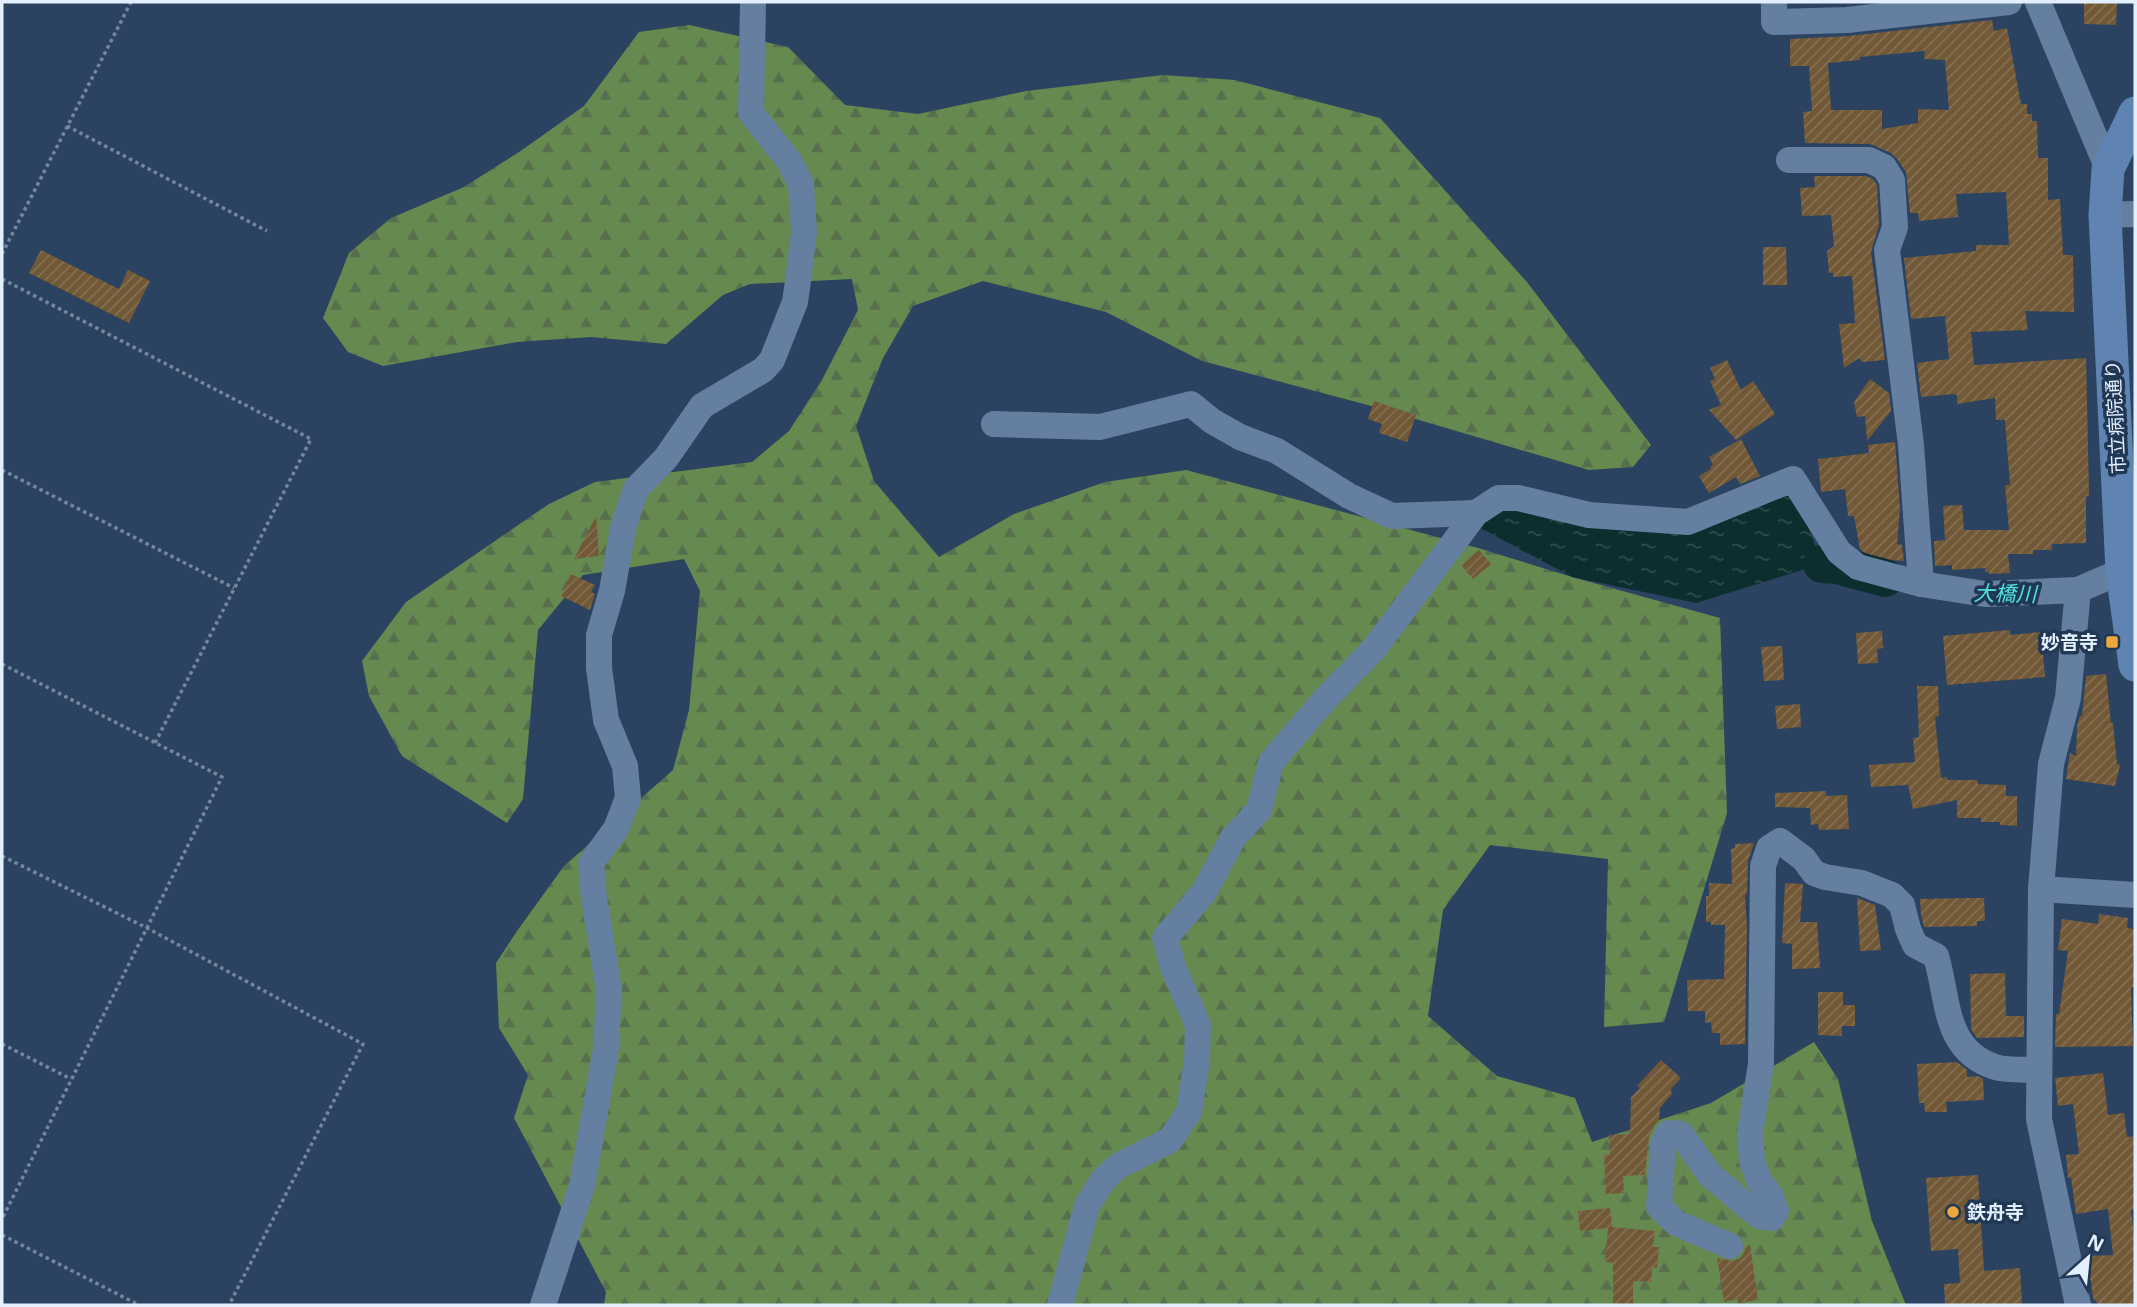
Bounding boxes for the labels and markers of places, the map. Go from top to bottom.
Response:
place label: 妙音寺 [2041,629,2098,655]
marker: 妙音寺 [2104,634,2120,650]
place label: 鉄舟寺 [1967,1199,2024,1225]
marker: 鉄舟寺 [1945,1204,1961,1220]

